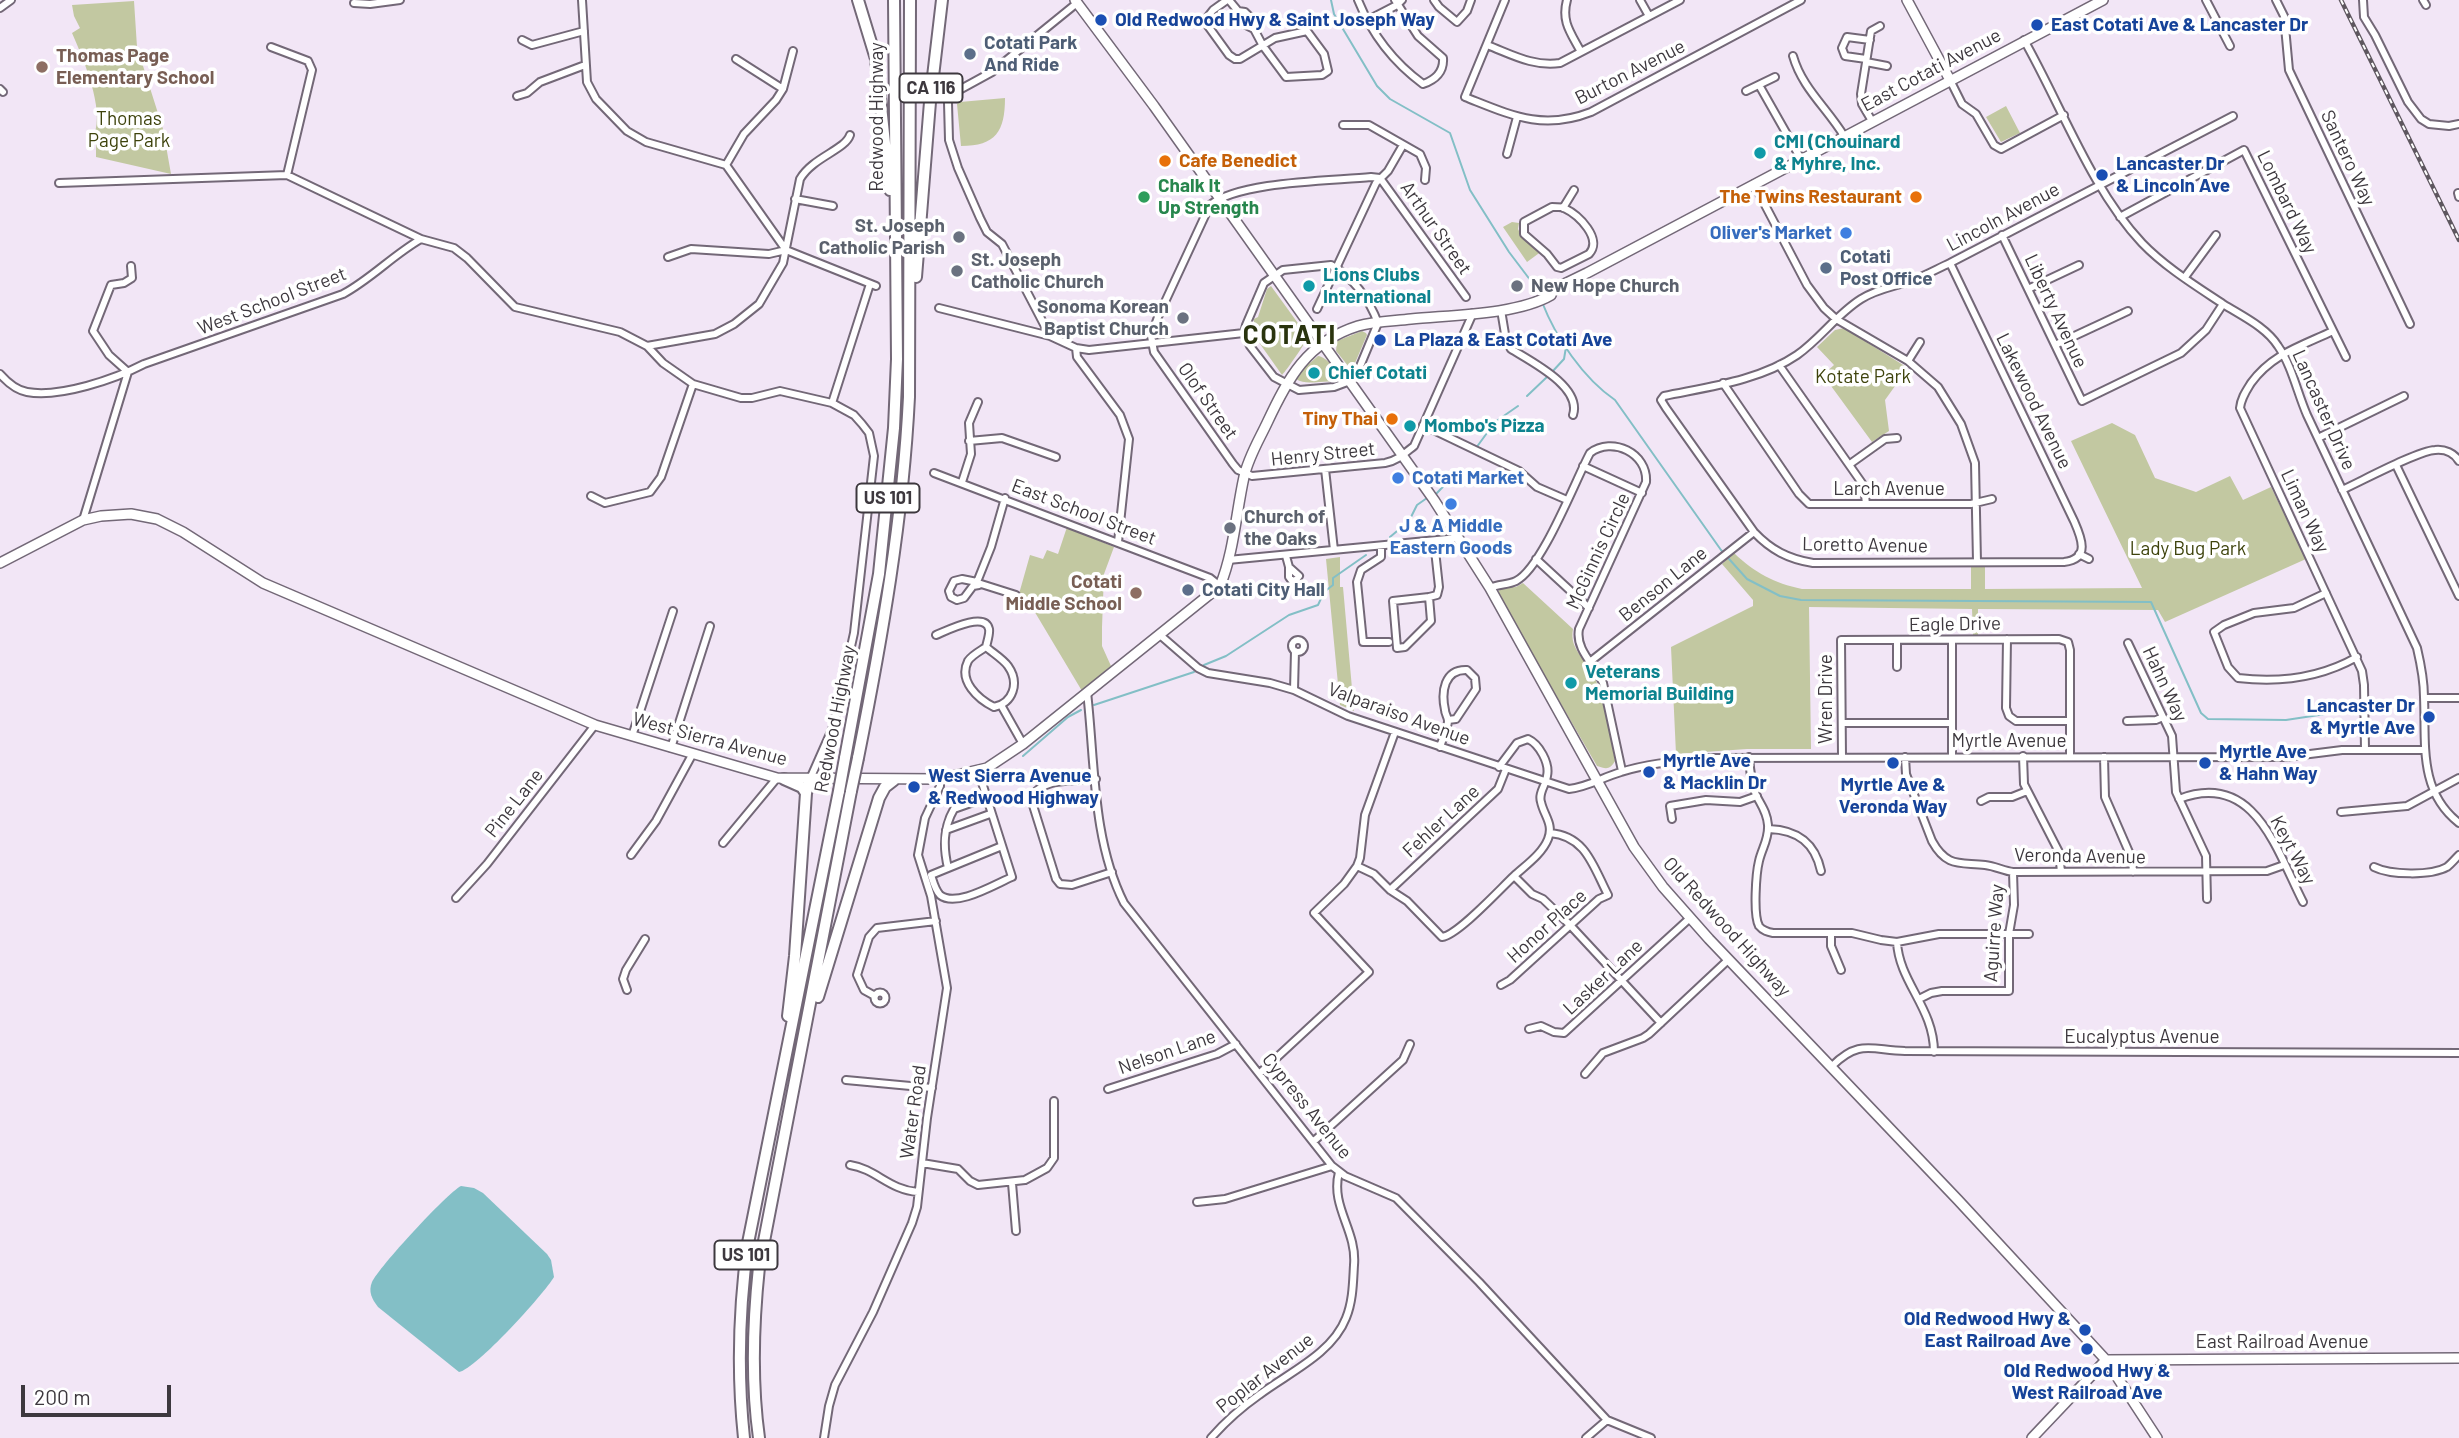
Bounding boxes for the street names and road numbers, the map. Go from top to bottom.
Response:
street label: East Cotati Avenue [1857,23,2005,117]
street label: Burton Avenue [1571,35,1689,109]
street label: Redwood Highway [866,42,888,192]
road number: CA 116 [900,74,962,102]
street label: Santero Way [2316,107,2380,209]
street label: Lombard Way [2252,147,2322,257]
street label: Arthur Street [1396,177,1476,279]
street label: Lincoln Avenue [1943,178,2063,256]
street label: Liberty Avenue [2020,250,2092,372]
street label: West School Street [194,262,350,340]
street label: Lakewood Avenue [1991,329,2077,473]
street label: Lancaster Drive [2287,346,2361,474]
street label: Olof Street [1173,358,1243,444]
street label: Henry Street [1270,437,1376,471]
street label: Liman Way [2276,466,2334,556]
street label: East School Street [1009,474,1159,550]
street label: Larch Avenue [1833,478,1945,500]
road number: US 101 [856,484,920,512]
street label: McGinnis Circle [1561,489,1635,613]
street label: Loretto Avenue [1802,533,1928,557]
street label: Benson Lane [1614,542,1712,626]
street label: Eagle Drive [1909,612,2001,636]
street label: Redwood Highway [810,643,860,795]
street label: Hahn Way [2138,643,2192,725]
street label: Wren Drive [1815,654,1837,744]
street label: Valparaiso Avenue [1325,678,1473,750]
street label: West Sierra Avenue [630,707,790,771]
street label: Myrtle Avenue [1951,730,2067,752]
street label: Pine Lane [480,764,548,842]
street label: Fehler Lane [1398,780,1484,862]
street label: Keyt Way [2265,812,2321,888]
street label: Veronda Avenue [2014,843,2146,869]
street label: Old Redwood Highway [1658,852,1796,1002]
street label: Aguirre Way [1979,883,2009,983]
street label: Honor Place [1502,884,1592,968]
street label: Lasker Lane [1559,934,1647,1020]
street label: Nelson Lane [1115,1025,1219,1079]
street label: Eucalyptus Avenue [2064,1026,2220,1048]
street label: Cypress Avenue [1257,1048,1357,1164]
street label: Water Road [895,1063,931,1161]
road number: US 101 [714,1240,778,1270]
street label: Poplar Avenue [1212,1328,1318,1418]
street label: East Railroad Avenue [2195,1331,2369,1353]

